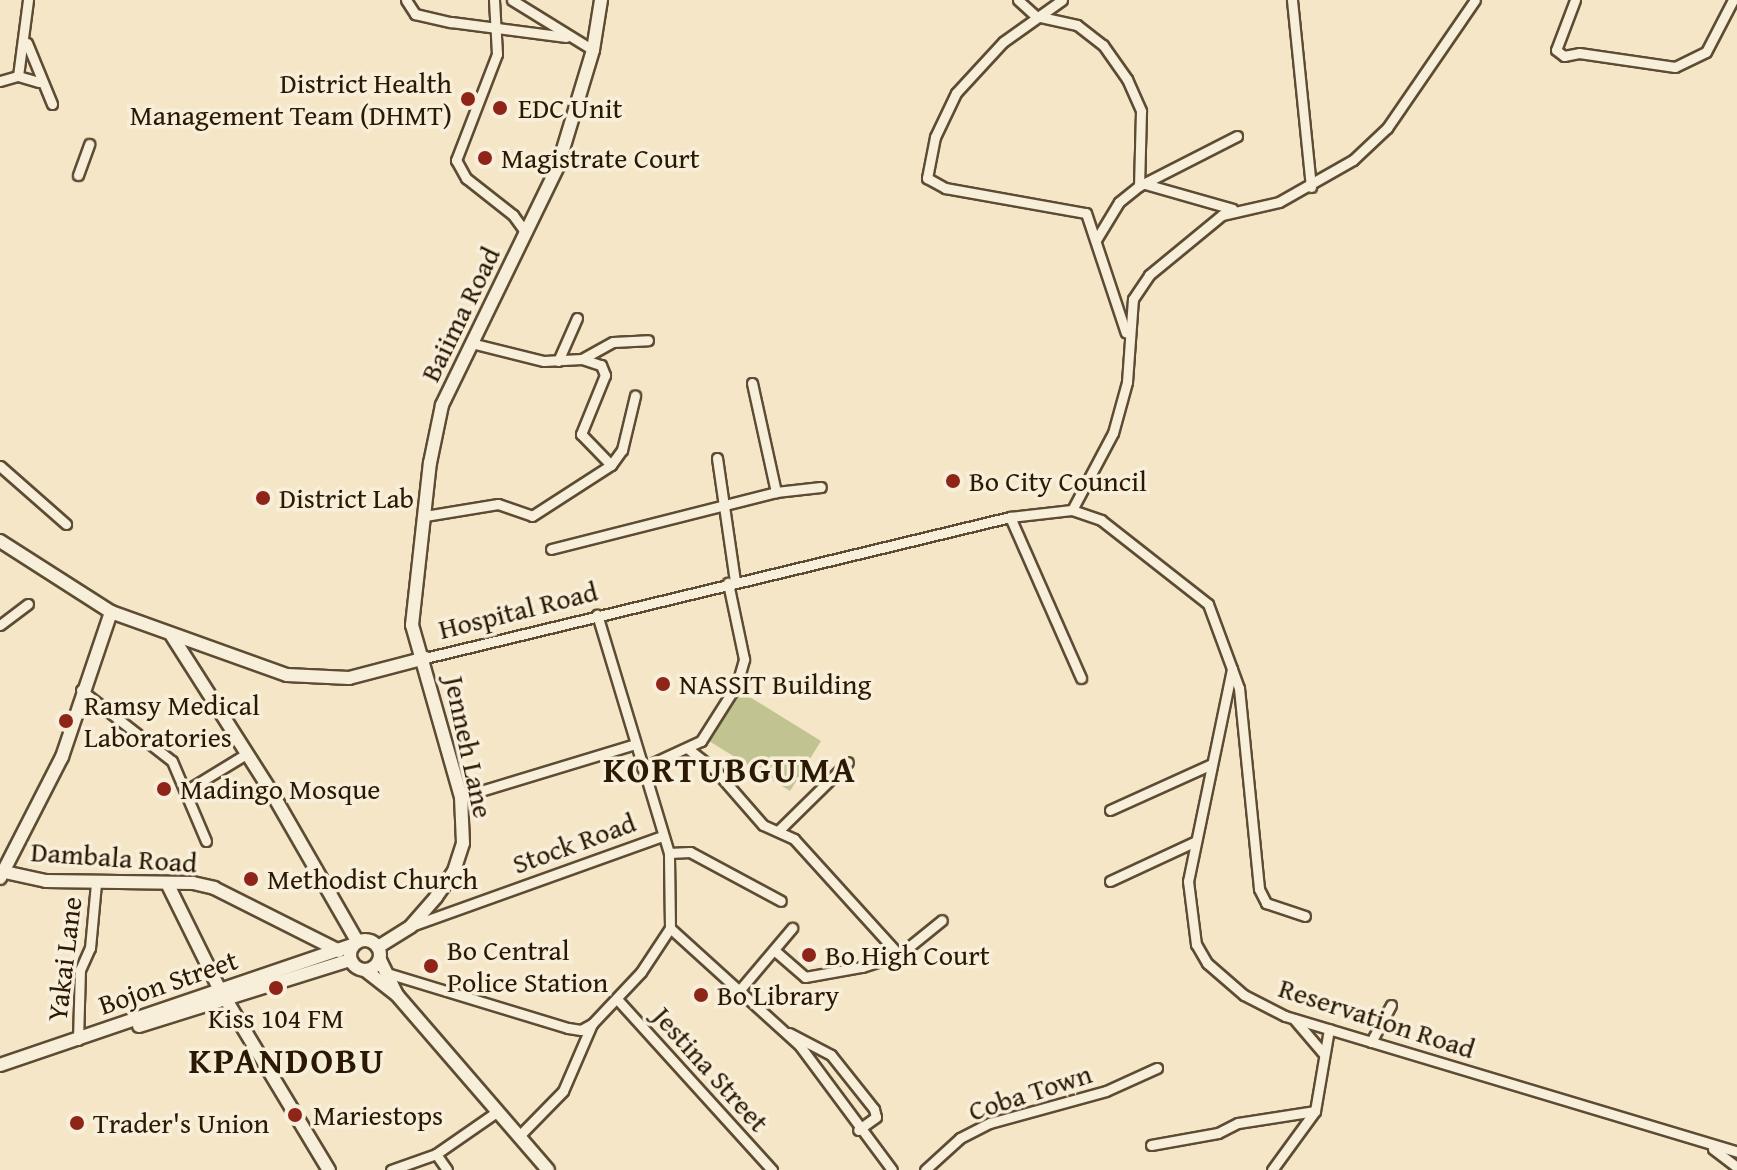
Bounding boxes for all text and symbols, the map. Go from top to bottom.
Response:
place label: District Health Management Team (DHMT) [130,66,452,132]
marker: District Health Management Team (DHMT) [459,90,477,108]
place label: EDC Unit [518,91,622,125]
marker: EDC Unit [489,97,511,119]
place label: Magistrate Court [501,141,700,175]
marker: Magistrate Court [476,149,494,167]
street label: Baiima Road [413,241,507,387]
place label: Bo City Council [969,464,1147,498]
marker: Bo City Council [944,472,962,490]
place label: District Lab [279,481,414,515]
marker: District Lab [254,489,272,507]
street label: Hospital Road [435,574,601,646]
place label: NASSIT Building [679,667,871,701]
street label: Jenneh Lane [438,673,500,821]
marker: NASSIT Building [654,675,672,693]
place label: Ramsy Medical Laboratories [84,688,260,754]
marker: Ramsy Medical Laboratories [55,710,77,732]
district label: KORTUBGUMA [603,747,857,791]
place label: Madingo Mosque [180,772,380,806]
marker: Madingo Mosque [155,780,173,798]
street label: Stock Road [508,805,640,881]
street label: Dambala Road [30,834,198,880]
place label: Methodist Church [267,862,478,896]
marker: Methodist Church [242,870,260,888]
street label: Yakai Lane [40,895,88,1023]
place label: Bo Central Police Station [447,933,608,999]
place label: Bo High Court [825,938,990,972]
street label: Bojon Street [94,943,242,1021]
marker: Bo High Court [800,946,818,964]
marker: Bo Central Police Station [422,957,440,975]
street label: Reservation Road [1275,970,1479,1066]
place label: Bo Library [717,978,839,1012]
marker: Kiss 104 FM [267,979,285,997]
marker: Bo Library [692,986,710,1004]
street label: Jestina Street [646,1000,776,1138]
place label: Kiss 104 FM [208,1001,344,1035]
district label: KPANDOBU [188,1038,386,1082]
street label: Coba Town [964,1056,1096,1128]
place label: Mariestops [313,1098,443,1132]
marker: Mariestops [284,1104,306,1126]
place label: Trader's Union [93,1106,269,1140]
marker: Trader's Union [68,1114,86,1132]

